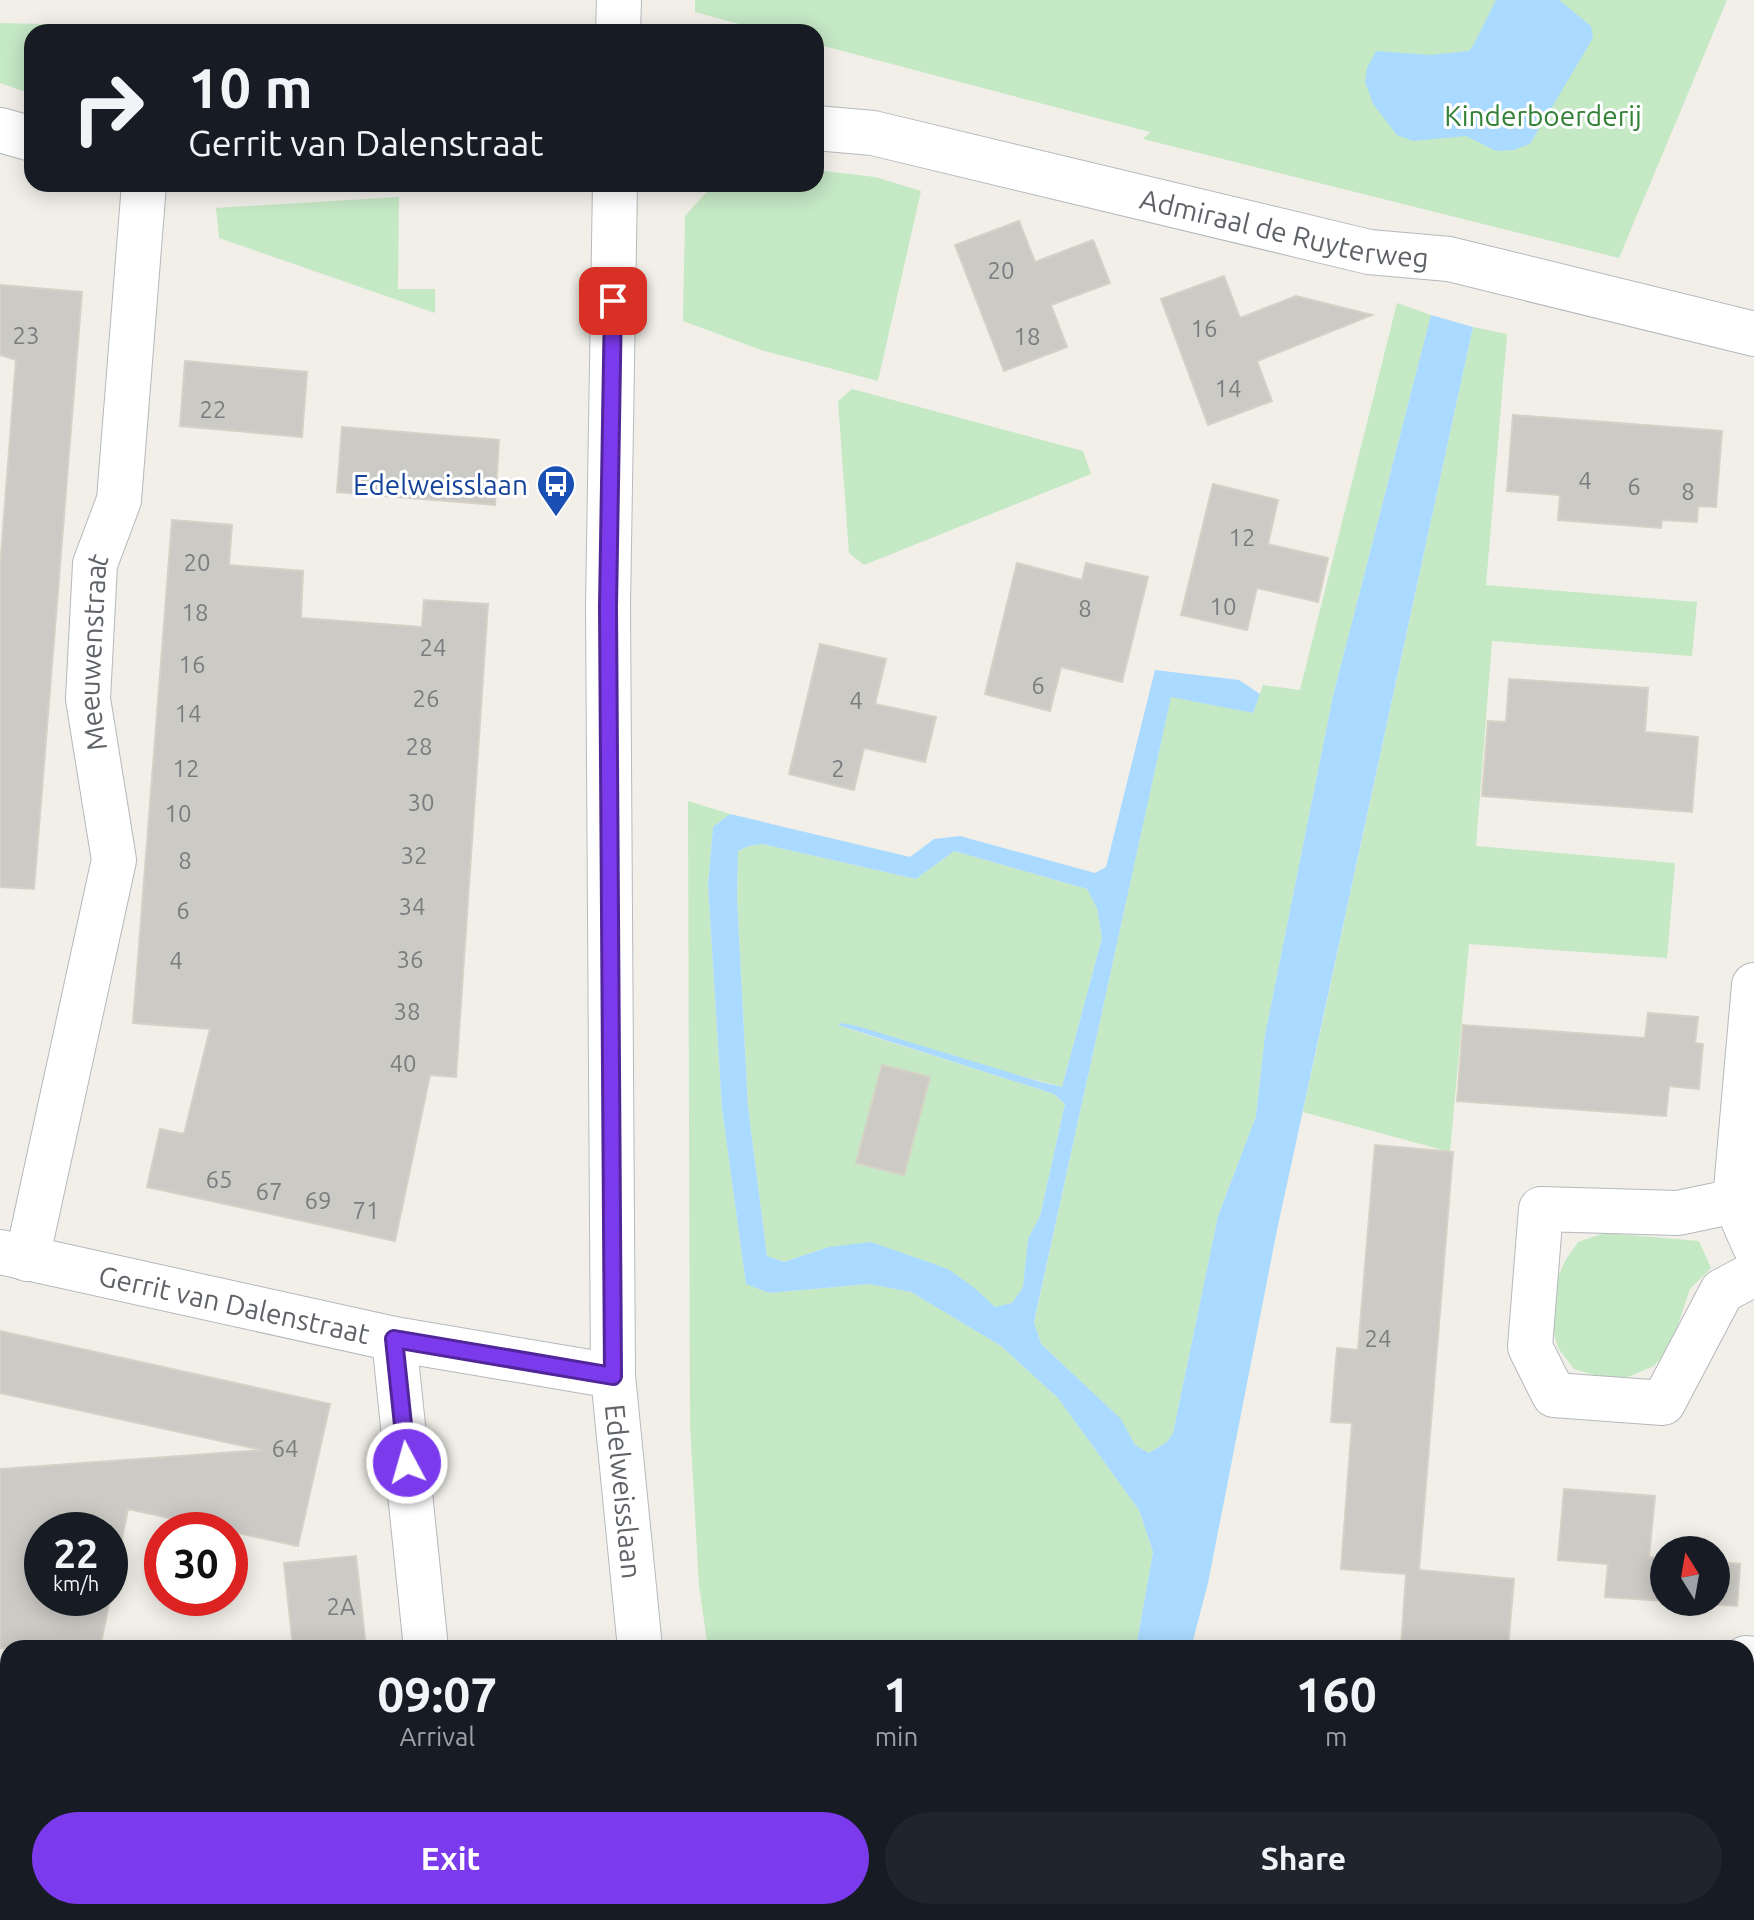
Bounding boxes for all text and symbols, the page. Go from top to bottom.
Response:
icon: right [56,56,160,160]
text: 10 m [188,56,313,119]
park label: Kinderboerderij [1444,100,1642,131]
text: Gerrit van Dalenstraat [188,122,543,163]
street label: Admiraal de Ruyterweg [1137,182,1430,273]
house number: 20 [987,257,1015,284]
pin [579,267,647,335]
icon: arrive [591,279,635,323]
house number: 16 [1190,315,1218,342]
house number: 23 [12,322,40,349]
house number: 18 [1013,323,1041,350]
house number: 14 [1214,375,1242,402]
house number: 22 [199,396,227,423]
bus stop icon: Edelweisslaan [535,463,577,518]
house number: 4 [1578,467,1592,494]
place label: Edelweisslaan [353,469,528,500]
house number: 6 [1627,473,1641,500]
house number: 8 [1681,478,1695,505]
house number: 12 [1228,524,1256,551]
street label: Meeuwenstraat [72,549,113,753]
house number: 20 [183,549,211,576]
house number: 10 [1209,593,1237,620]
house number: 8 [1078,595,1092,622]
house number: 18 [181,599,209,626]
house number: 24 [419,634,447,661]
house number: 16 [178,651,206,678]
house number: 6 [1031,672,1045,699]
house number: 26 [412,685,440,712]
house number: 4 [849,687,863,714]
house number: 14 [174,700,202,727]
house number: 28 [405,733,433,760]
house number: 12 [172,755,200,782]
house number: 2 [831,755,845,782]
house number: 30 [407,789,435,816]
house number: 10 [164,800,192,827]
house number: 32 [400,842,428,869]
house number: 8 [178,847,192,874]
house number: 34 [398,893,426,920]
house number: 6 [176,897,190,924]
house number: 36 [396,946,424,973]
house number: 4 [169,947,183,974]
house number: 38 [393,998,421,1025]
house number: 40 [389,1050,417,1077]
house number: 65 [205,1166,233,1193]
house number: 67 [255,1178,283,1205]
house number: 69 [304,1187,332,1214]
house number: 71 [352,1197,380,1224]
street label: Gerrit van Dalenstraat [96,1259,373,1349]
house number: 24 [1364,1325,1392,1352]
street label: Edelweisslaan [600,1403,649,1580]
position arrow [365,1421,449,1505]
house number: 64 [271,1435,299,1462]
speed limit sign: 30 [144,1512,248,1616]
text: 22 [53,1531,99,1576]
north arrow [1650,1536,1730,1616]
map controls [1650,1536,1730,1616]
text: km/h [53,1572,99,1595]
house number: 2A [326,1593,356,1620]
text: 09:07 [377,1667,497,1721]
text: 1 [883,1667,910,1721]
text: 160 [1296,1667,1377,1721]
text: Arrival [399,1722,475,1751]
text: min [875,1722,918,1751]
text: m [1325,1722,1347,1751]
button: Exit [32,1812,869,1904]
button: Share [885,1812,1722,1904]

